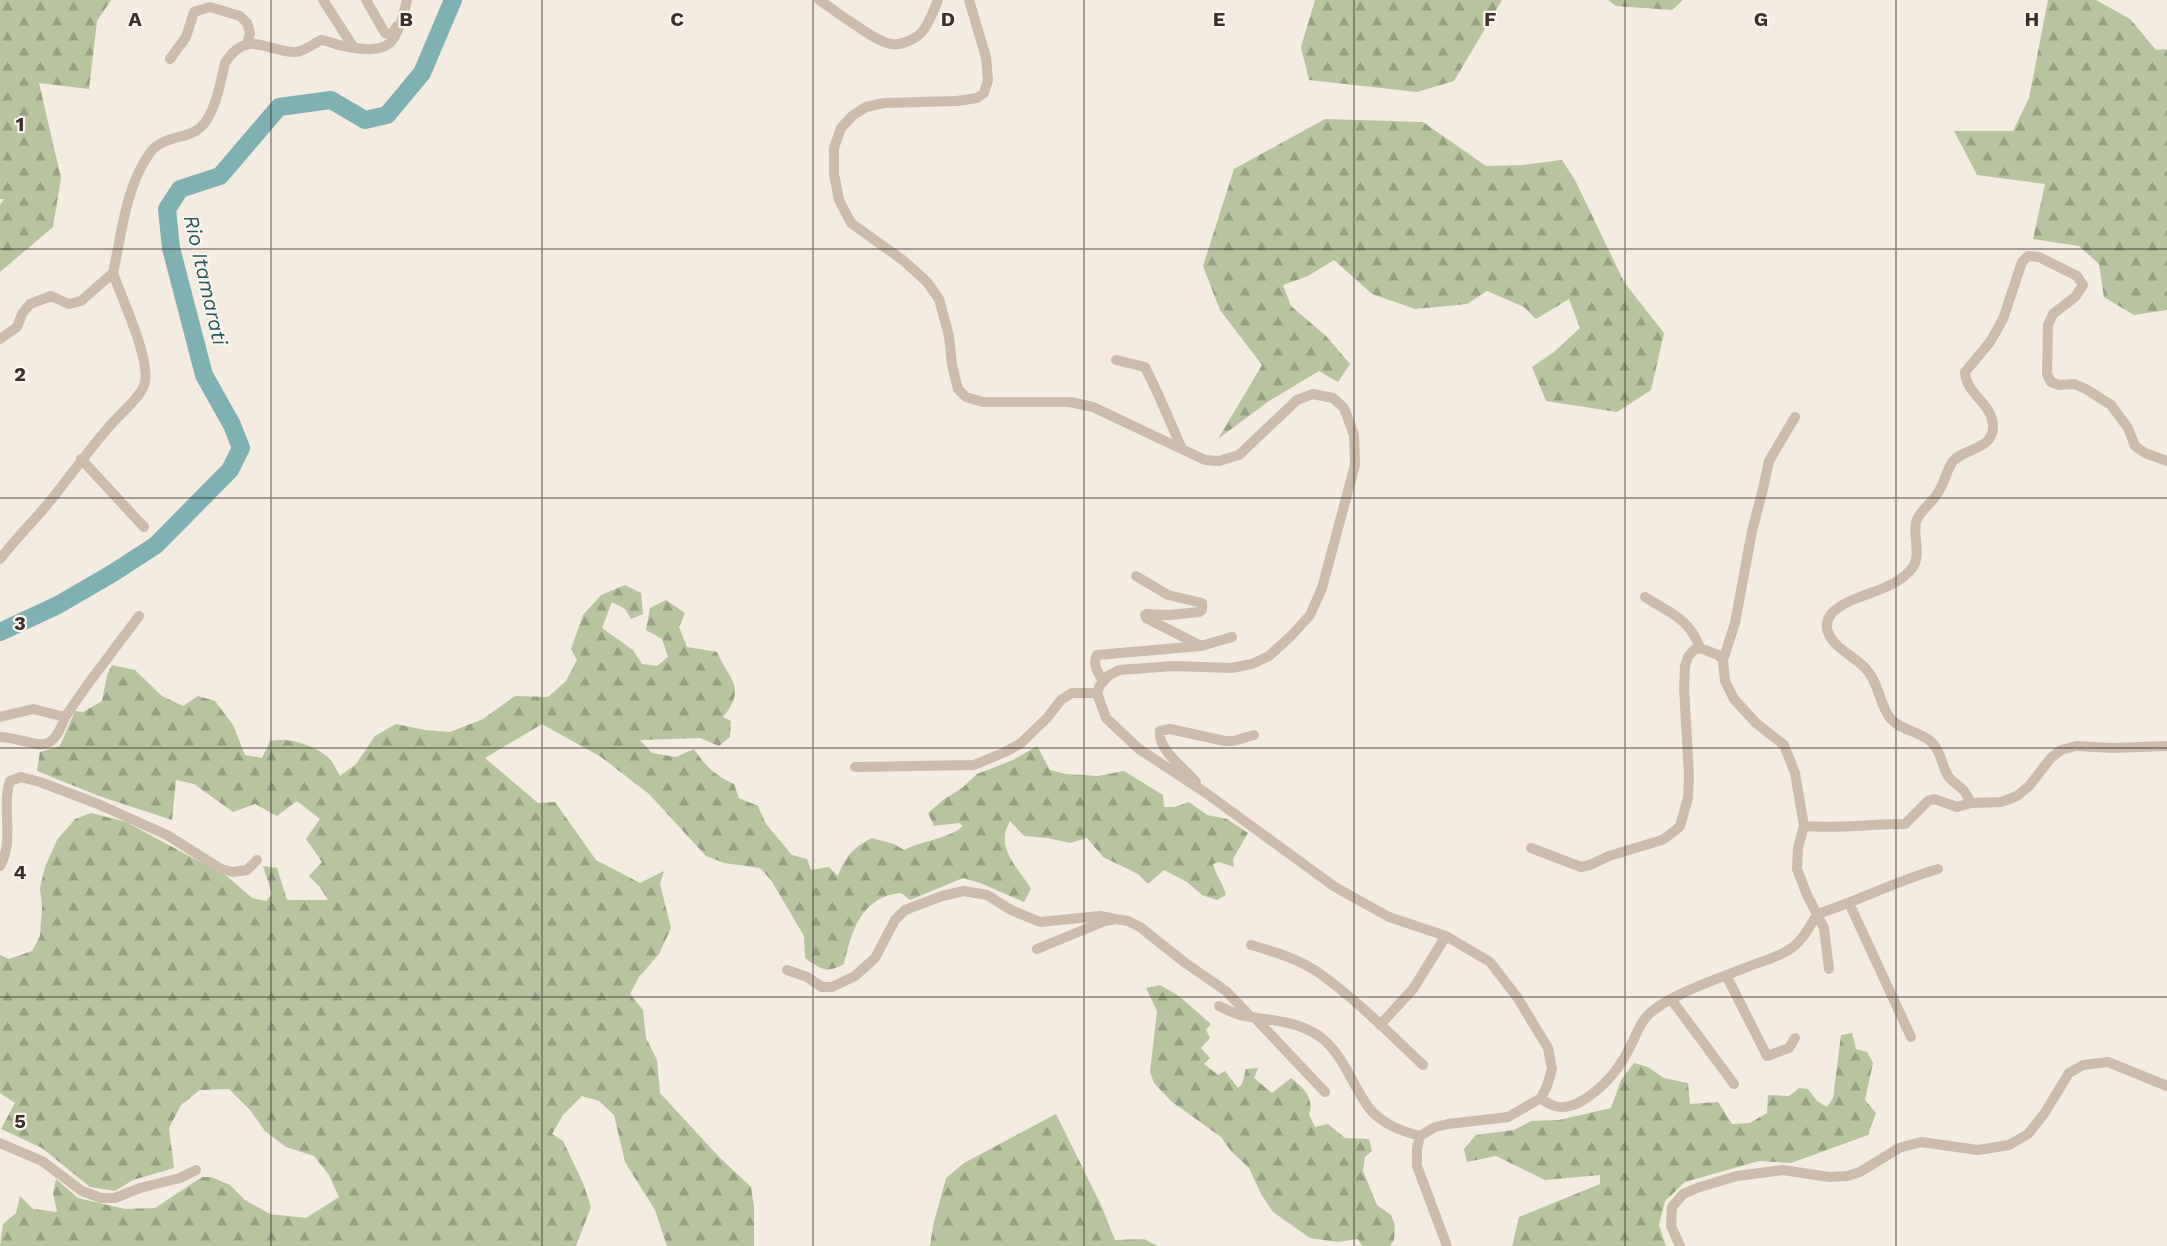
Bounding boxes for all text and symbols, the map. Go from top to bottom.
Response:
text: A [128,7,142,31]
text: B [399,7,413,31]
text: C [670,7,684,31]
text: D [941,7,955,31]
text: E [1213,7,1225,31]
text: F [1484,7,1496,31]
text: G [1754,7,1768,31]
text: H [2025,7,2039,31]
text: 1 [16,112,24,136]
water label: Rio Itamarati [179,213,233,348]
text: 2 [14,362,26,386]
text: 3 [14,611,26,635]
text: 4 [14,860,27,884]
text: 5 [14,1109,26,1133]

